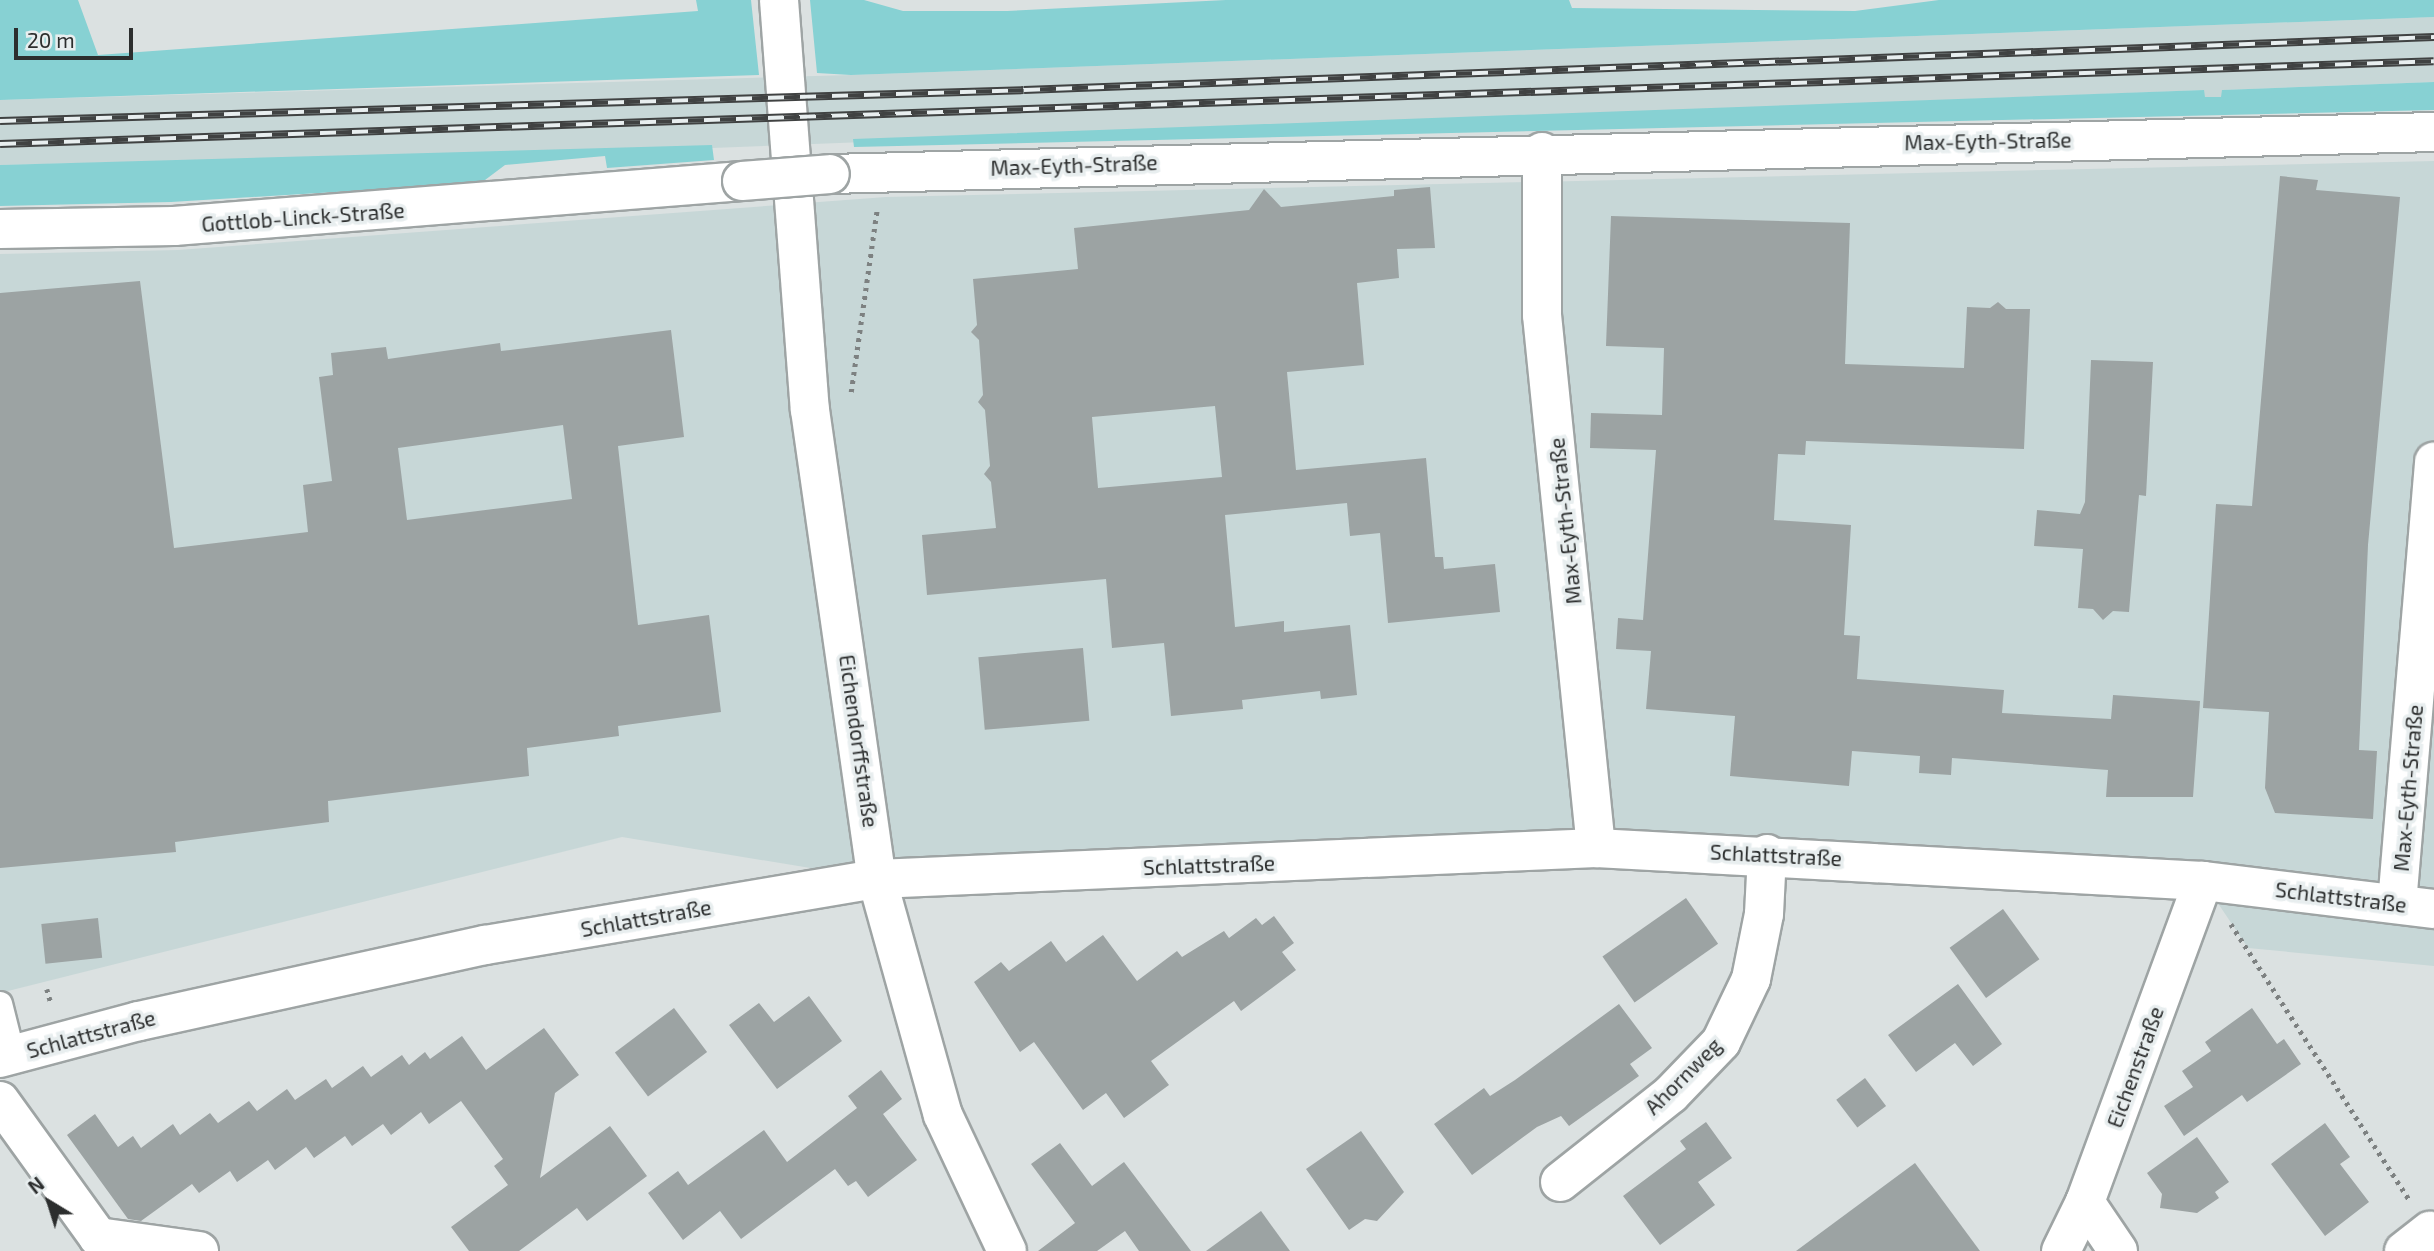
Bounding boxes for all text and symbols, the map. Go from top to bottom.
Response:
scale bar [18,14,136,58]
text: 20 m [27,27,75,52]
street label: Max-Eyth-Straße [1904,127,2072,155]
street label: Max-Eyth-Straße [990,149,1158,181]
street label: Gottlob-Linck-Straße [201,197,405,237]
street label: Max-Eyth-Straße [1544,436,1586,606]
street label: Eichendorffstraße [834,653,884,829]
street label: Max-Eyth-Straße [2388,704,2428,872]
street label: Schlattstraße [1709,839,1843,871]
street label: Schlattstraße [1143,850,1275,880]
street label: Schlattstraße [2274,876,2408,918]
street label: Schlattstraße [579,894,713,942]
street label: Eichenstraße [2101,1003,2169,1131]
street label: Schlattstraße [24,1005,158,1063]
street label: Ahornweg [1639,1032,1727,1120]
north arrow [14,1167,84,1237]
text: N [23,1172,48,1198]

